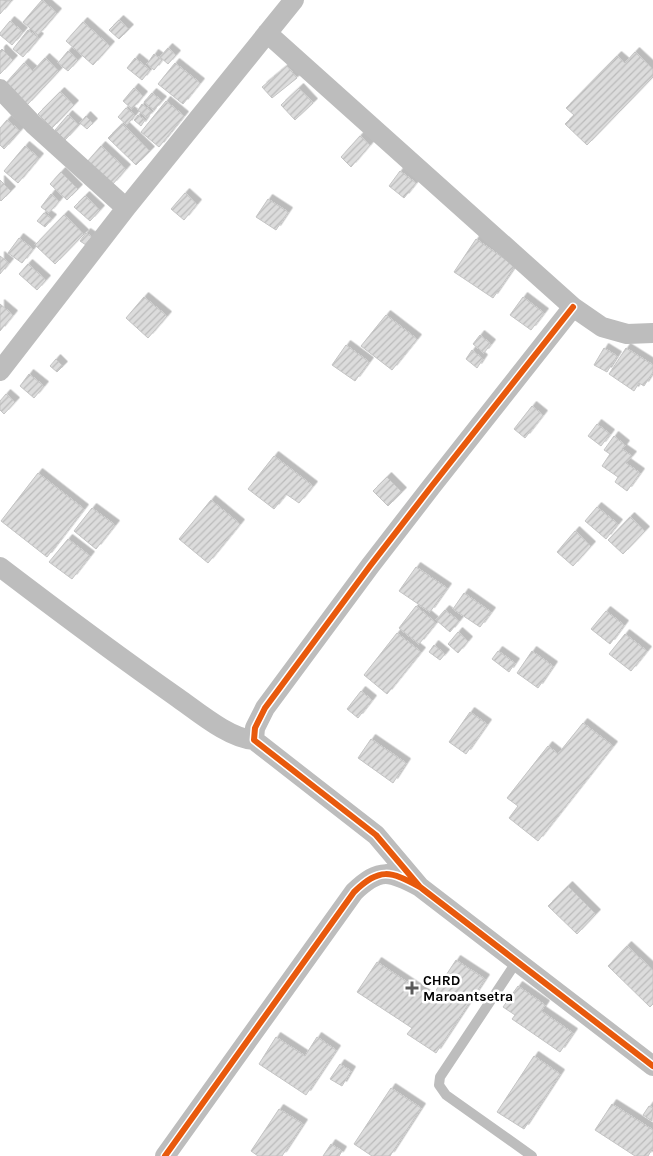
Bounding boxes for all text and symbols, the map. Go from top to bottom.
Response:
place label: CHRD Maroantsetra [423,972,513,1005]
marker: CHRD Maroantsetra [405,981,419,995]

